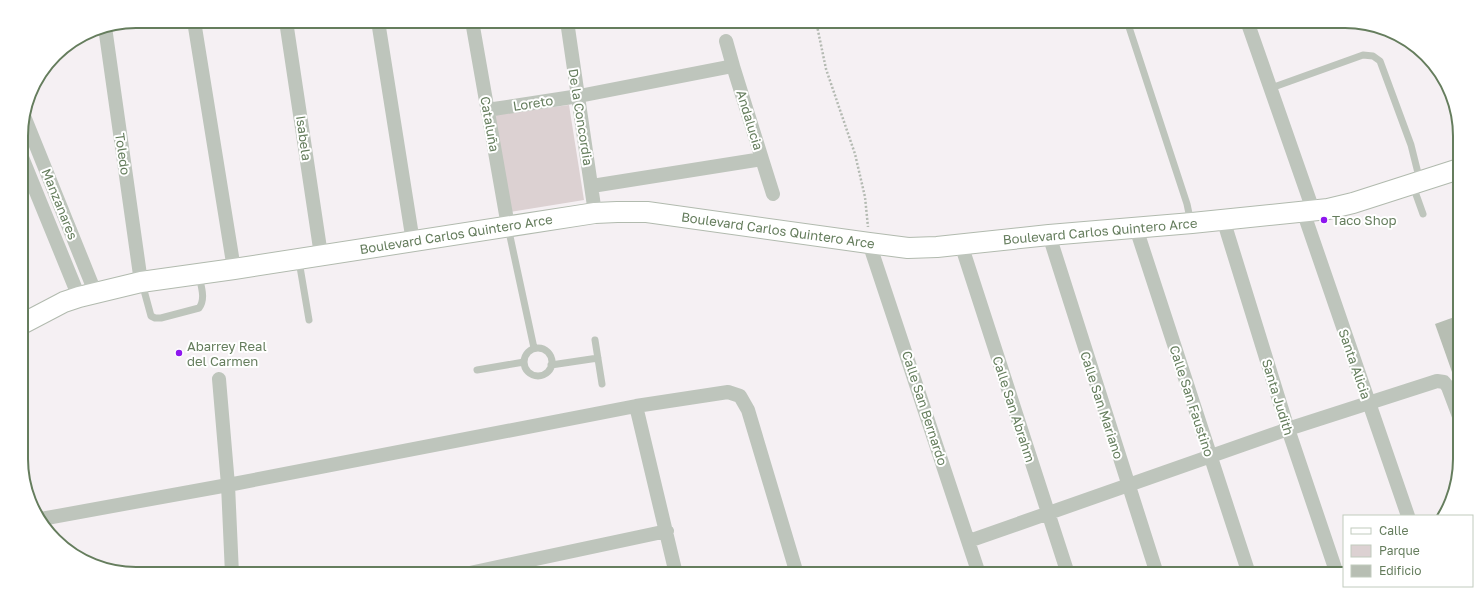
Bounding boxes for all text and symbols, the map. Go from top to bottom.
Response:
street label: De la Concordia [565,67,597,167]
street label: Andalucia [733,88,767,152]
street label: Loreto [512,92,554,114]
street label: Cataluña [477,95,503,153]
street label: Isabela [293,114,315,162]
street label: Toledo [112,132,134,176]
street label: Manzanares [38,166,82,242]
street label: Boulevard Carlos Quintero Arce [680,208,876,252]
street label: Boulevard Carlos Quintero Arce [358,211,554,257]
place label: Taco Shop [1332,212,1396,228]
street label: Boulevard Carlos Quintero Arce [1002,215,1198,247]
marker: Taco Shop [1319,215,1329,225]
street label: Santa Alicia [1335,327,1375,401]
place label: Abarrey Real del Carmen [187,338,267,369]
street label: Calle San Faustino [1166,343,1218,459]
marker: Abarrey Real del Carmen [174,348,184,358]
street label: Calle San Bernardo [899,349,951,467]
street label: Calle San Mariano [1077,349,1127,461]
street label: Calle San Abrahm [989,354,1039,464]
street label: Santa Judith [1259,357,1297,437]
legend [1343,515,1473,587]
text: Calle [1379,523,1409,538]
text: Parque [1379,543,1420,558]
text: Edificio [1379,563,1421,578]

